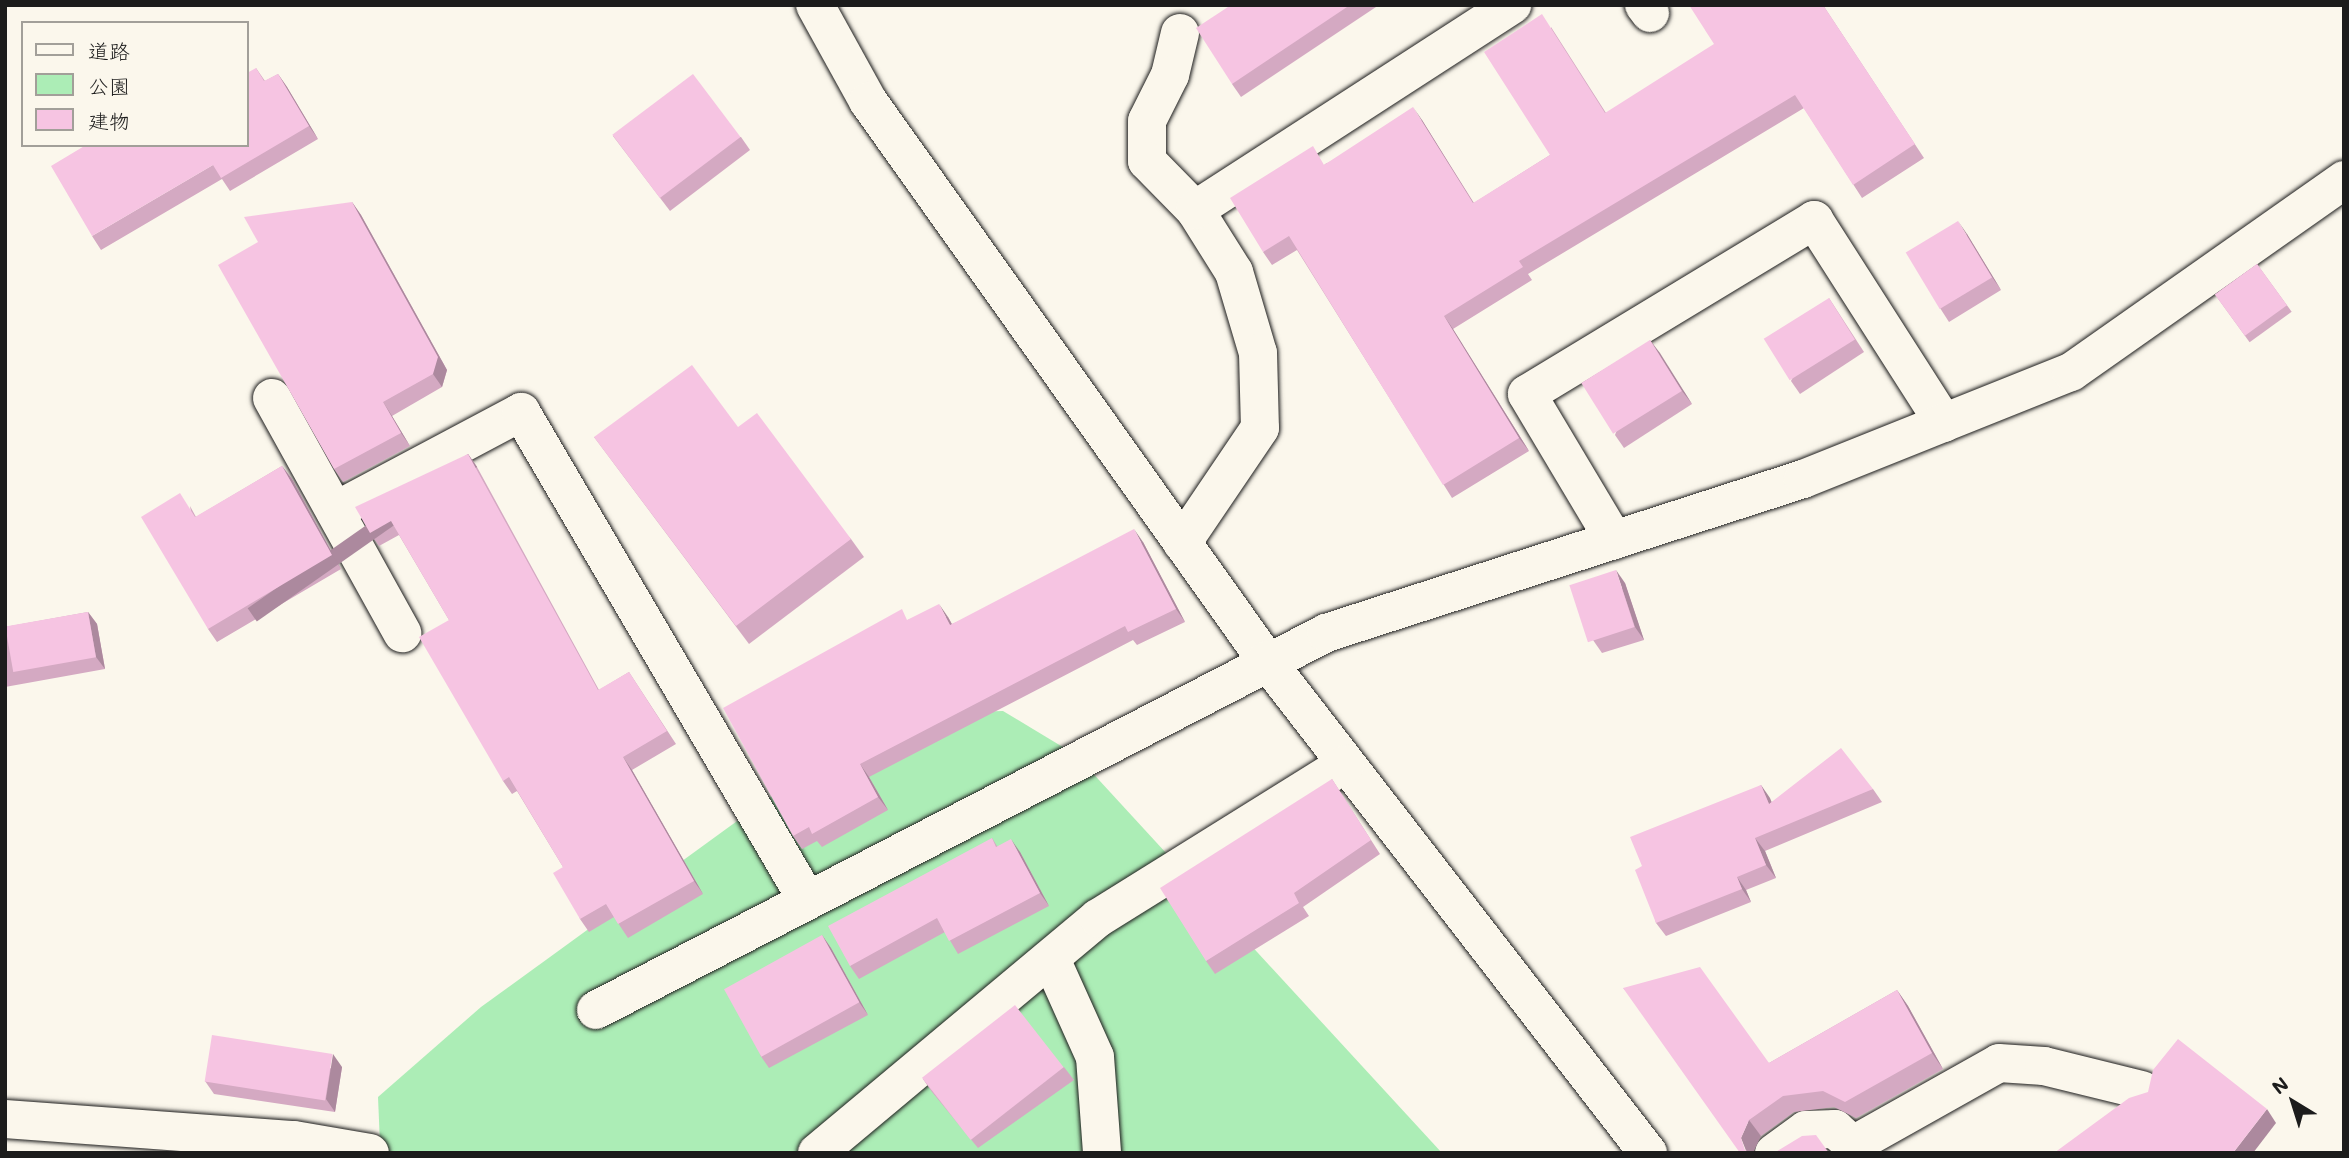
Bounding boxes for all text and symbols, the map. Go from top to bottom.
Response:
legend [21,21,248,147]
text: 道路 [88,37,130,64]
text: 公園 [88,72,130,99]
text: 建物 [88,107,130,134]
north arrow [2258,1067,2328,1137]
text: N [2266,1071,2293,1099]

